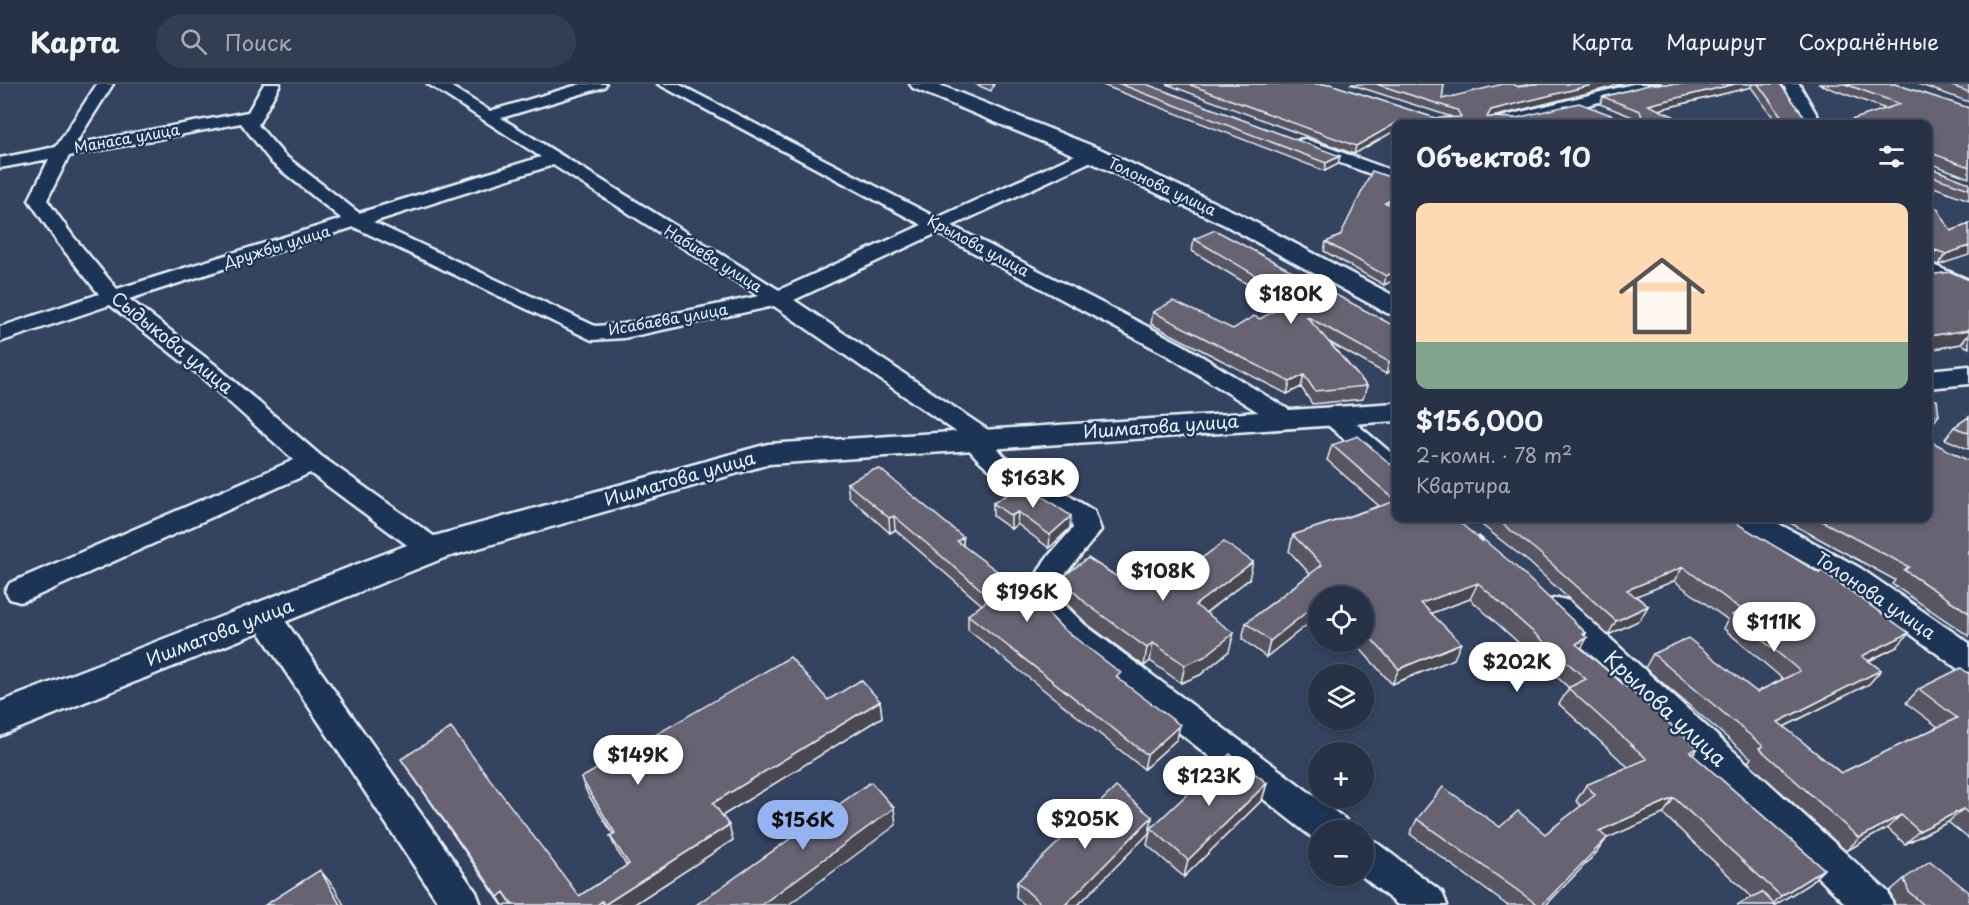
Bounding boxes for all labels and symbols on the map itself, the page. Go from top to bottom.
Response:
street label: Манаса улица [72,117,182,158]
street label: Толонова улица [1105,150,1221,221]
street label: Крылова улица [924,208,1034,282]
street label: Дружбы улица [219,218,333,273]
street label: Набиева улица [660,218,768,297]
pin: $180K [1249,274,1333,325]
street label: Сыдыкова улица [106,284,240,400]
street label: Исабаева улица [606,297,730,340]
street label: Ишматова улица [1082,407,1240,444]
street label: Ишматова улица [601,443,759,512]
pin: $163K [991,458,1075,509]
street label: Толонова улица [1810,544,1942,646]
pin: $108K [1121,551,1205,602]
pin: $196K [985,572,1069,623]
street label: Ишматова улица [142,591,298,672]
pin: $111K [1732,602,1816,653]
pin: $202K [1475,642,1559,693]
street label: Крылова улица [1598,642,1736,774]
pin: $149K [596,735,680,786]
pin: $123K [1167,756,1251,807]
pin: $205K [1043,799,1127,850]
pin: $156K [761,800,845,851]

